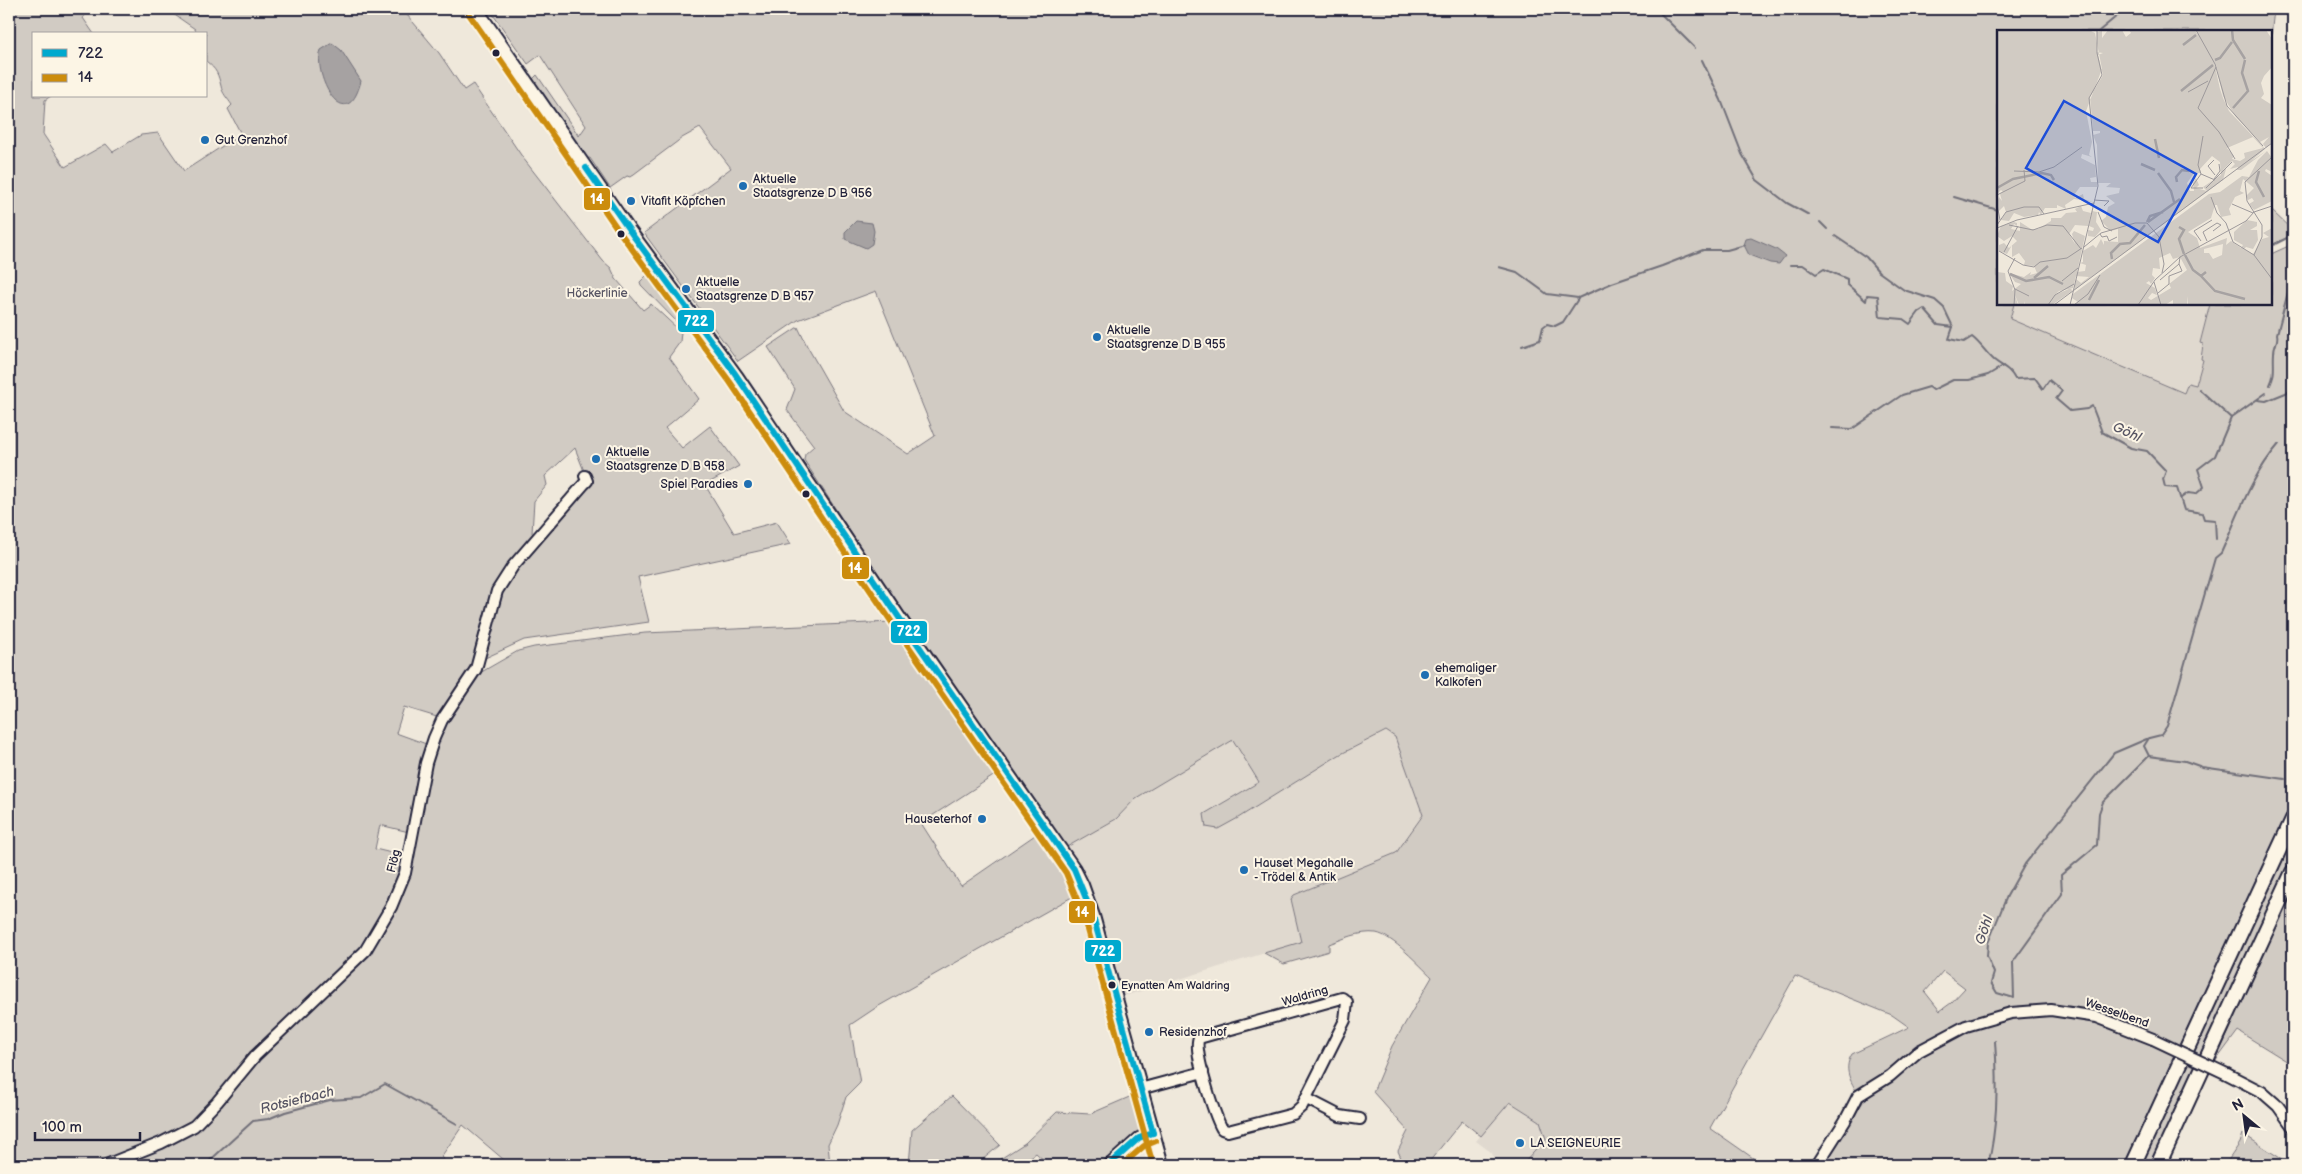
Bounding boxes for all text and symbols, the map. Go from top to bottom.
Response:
inset map [1997,30,2272,305]
legend [32,32,208,98]
text: 722 [78,44,103,63]
unlabelled marker [491,48,501,58]
text: 14 [78,68,93,87]
place label: Gut Grenzhof [215,133,288,148]
marker: Gut Grenzhof [199,134,211,146]
place label: Aktuelle Staatsgrenze D B 956 [753,172,872,201]
marker: Aktuelle Staatsgrenze D B 956 [737,180,749,192]
line badge: 14 [583,187,611,211]
text: 14 [590,191,605,208]
place label: Vitafit Köpfchen [641,194,726,209]
marker: Vitafit Köpfchen [625,195,637,207]
unlabelled marker [616,229,626,239]
place label: Aktuelle Staatsgrenze D B 957 [696,275,814,304]
marker: Aktuelle Staatsgrenze D B 957 [680,283,692,295]
park label: Höckerlinie [566,286,628,301]
line badge: 722 [677,309,715,333]
text: 722 [684,313,709,330]
place label: Aktuelle Staatsgrenze D B 955 [1107,323,1226,352]
marker: Aktuelle Staatsgrenze D B 955 [1091,331,1103,343]
water label: Göhl [2110,418,2145,446]
place label: Aktuelle Staatsgrenze D B 958 [606,445,725,474]
marker: Aktuelle Staatsgrenze D B 958 [590,453,602,465]
place label: Spiel Paradies [660,477,738,492]
marker: Spiel Paradies [742,478,754,490]
unlabelled marker [801,489,811,499]
line badge: 14 [841,556,870,580]
text: 14 [848,560,863,577]
line badge: 722 [890,620,928,644]
text: 722 [897,623,922,640]
place label: ehemaliger Kalkofen [1435,661,1497,690]
marker: ehemaliger Kalkofen [1419,669,1431,681]
place label: Hauseterhof [905,812,972,827]
marker: Hauseterhof [976,813,988,825]
street label: Flög [384,848,404,874]
place label: Hauset Megahalle - Trödel & Antik [1254,856,1353,885]
marker: Hauset Megahalle - Trödel & Antik [1238,864,1250,876]
line badge: 14 [1068,900,1096,924]
text: 14 [1075,904,1090,921]
water label: Göhl [1971,913,1997,947]
line badge: 722 [1084,939,1122,963]
text: 722 [1091,943,1116,960]
place label: Eynatten Am Waldring [1121,979,1230,992]
marker: Eynatten Am Waldring [1107,980,1117,990]
street label: Waldring [1280,982,1330,1010]
street label: Wesselbend [2083,995,2151,1031]
place label: Residenzhof [1159,1025,1227,1040]
marker: Residenzhof [1143,1026,1155,1038]
water label: Rotsiefbach [258,1083,336,1117]
north arrow [2220,1092,2270,1142]
text: N [2229,1095,2247,1115]
scale bar [35,1109,140,1141]
text: 100 m [42,1118,82,1137]
place label: LA SEIGNEURIE [1530,1136,1621,1151]
marker: LA SEIGNEURIE [1514,1137,1526,1149]

